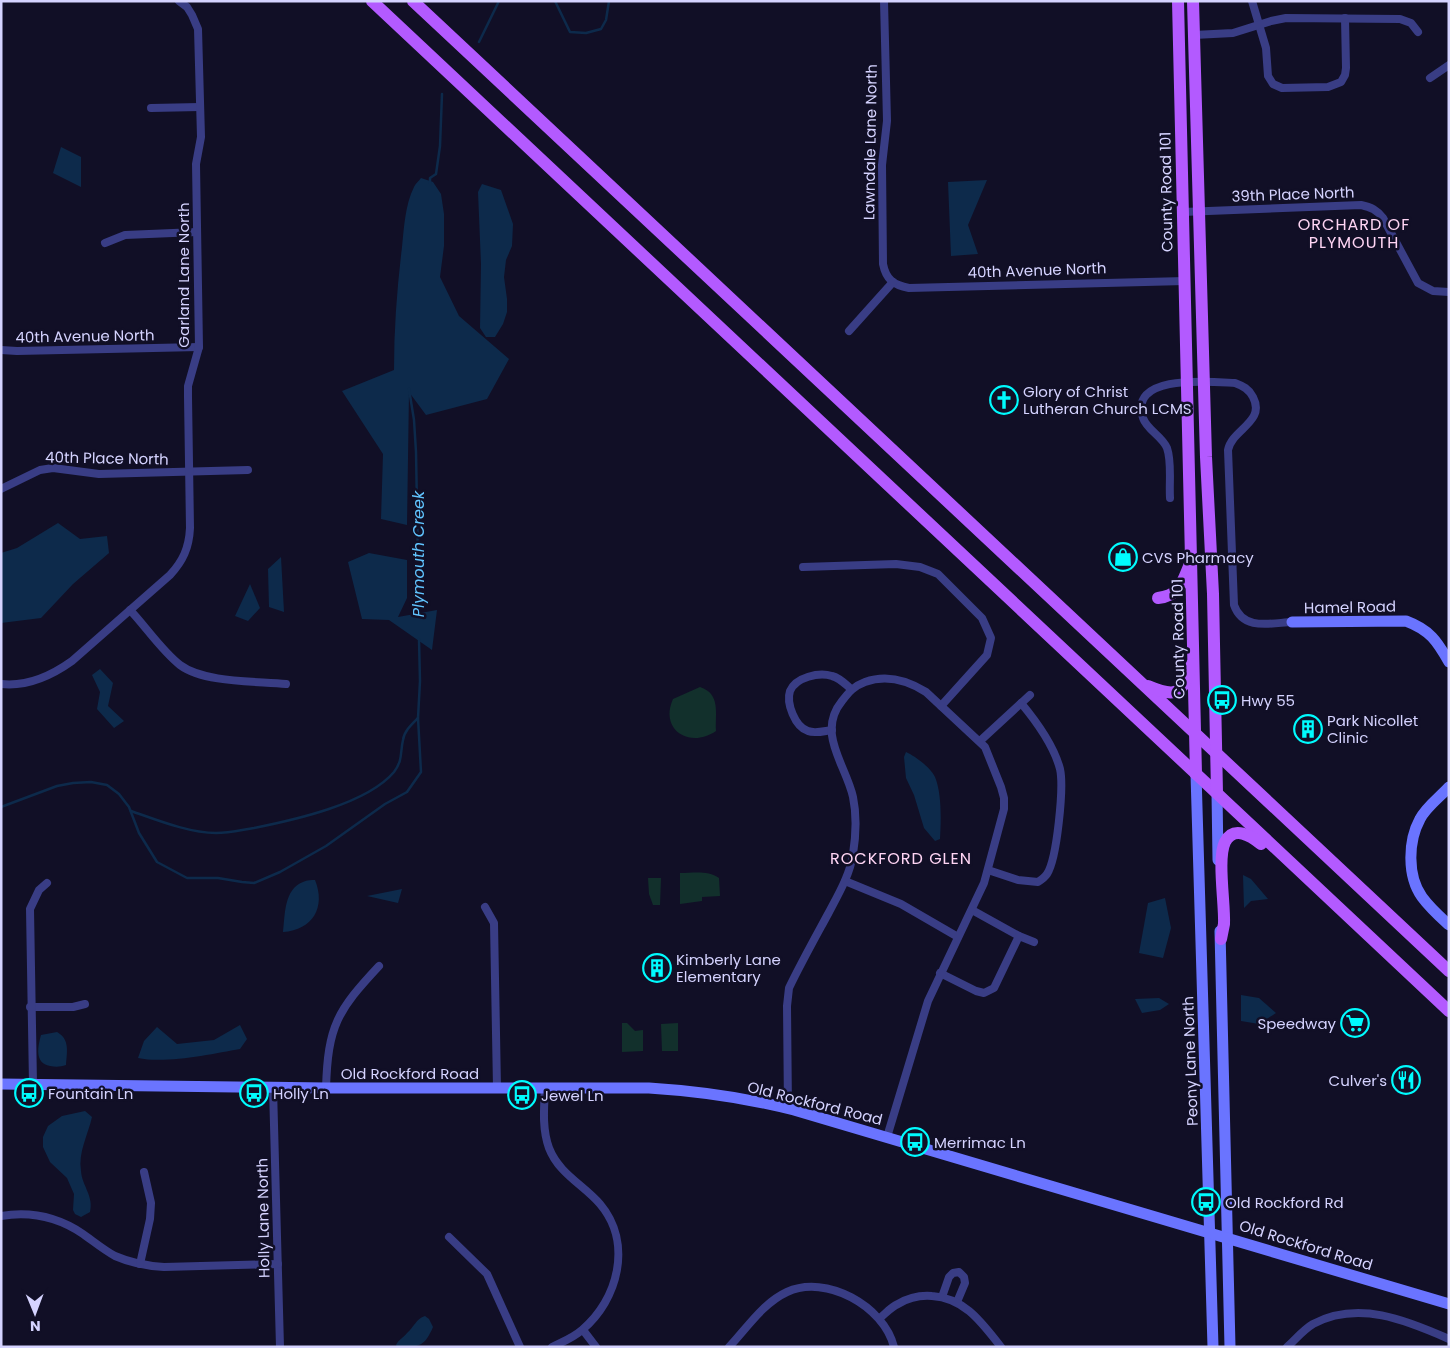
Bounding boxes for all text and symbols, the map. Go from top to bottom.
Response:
street label: Lawndale Lane North [858,64,882,220]
street label: County Road 101 [1154,132,1178,252]
street label: 39th Place North [1231,181,1355,207]
street label: Garland Lane North [173,202,194,348]
district label: ORCHARD OF PLYMOUTH [1298,213,1410,254]
street label: 40th Avenue North [967,257,1107,283]
street label: 40th Avenue North [15,324,155,348]
place label: Glory of Christ Lutheran Church LCMS [1023,381,1192,419]
church icon: Glory of Christ Lutheran Church LCMS [989,385,1019,415]
street label: 40th Place North [45,446,169,470]
water label: Plymouth Creek [407,490,430,617]
shop icon: CVS Pharmacy [1108,542,1138,572]
place label: CVS Pharmacy [1142,547,1254,568]
street label: County Road 101 [1166,579,1190,699]
street label: Hamel Road [1304,596,1396,618]
bus stop icon: Hwy 55 [1207,685,1237,715]
place label: Hwy 55 [1241,690,1295,711]
place label: Park Nicollet Clinic [1327,710,1418,748]
building icon: Park Nicollet Clinic [1293,714,1323,744]
district label: ROCKFORD GLEN [830,847,972,870]
place label: Kimberly Lane Elementary [676,949,781,987]
building icon: Kimberly Lane Elementary [642,953,672,983]
street label: Peony Lane North [1177,996,1203,1126]
supermarket icon: Speedway [1340,1008,1370,1038]
place label: Speedway [1257,1013,1337,1034]
street label: Old Rockford Road [341,1063,479,1084]
restaurant icon: Culver's [1391,1065,1421,1095]
place label: Culver's [1329,1070,1387,1091]
street label: Old Rockford Road [745,1076,885,1130]
bus stop icon: Fountain Ln [14,1078,44,1108]
bus stop icon: Holly Ln [239,1078,269,1108]
bus stop icon: Jewel Ln [507,1080,537,1110]
place label: Fountain Ln [48,1083,133,1104]
place label: Holly Ln [273,1083,329,1104]
place label: Jewel Ln [541,1085,604,1106]
bus stop icon: Merrimac Ln [900,1127,930,1157]
place label: Merrimac Ln [934,1132,1026,1153]
street label: Holly Lane North [251,1158,275,1278]
bus stop icon: Old Rockford Rd [1191,1187,1221,1217]
place label: Old Rockford Rd [1225,1192,1344,1213]
street label: Old Rockford Road [1237,1215,1375,1275]
north arrow [10,1288,60,1338]
text: N [30,1316,41,1336]

